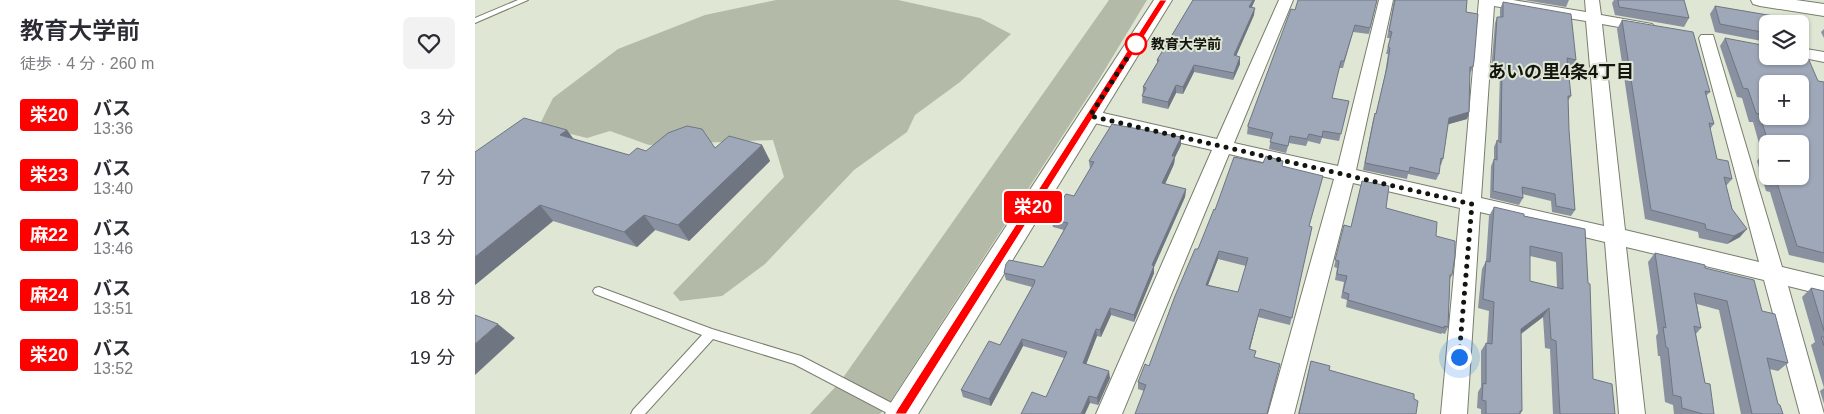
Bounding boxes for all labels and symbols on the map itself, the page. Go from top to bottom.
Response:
marker: 教育大学前 [1125,33,1147,55]
place label: 教育大学前 [1151,36,1221,52]
district label: あいの里4条4丁目 [1488,62,1634,82]
line badge: 栄20 [1004,191,1062,223]
your location [1447,345,1472,370]

